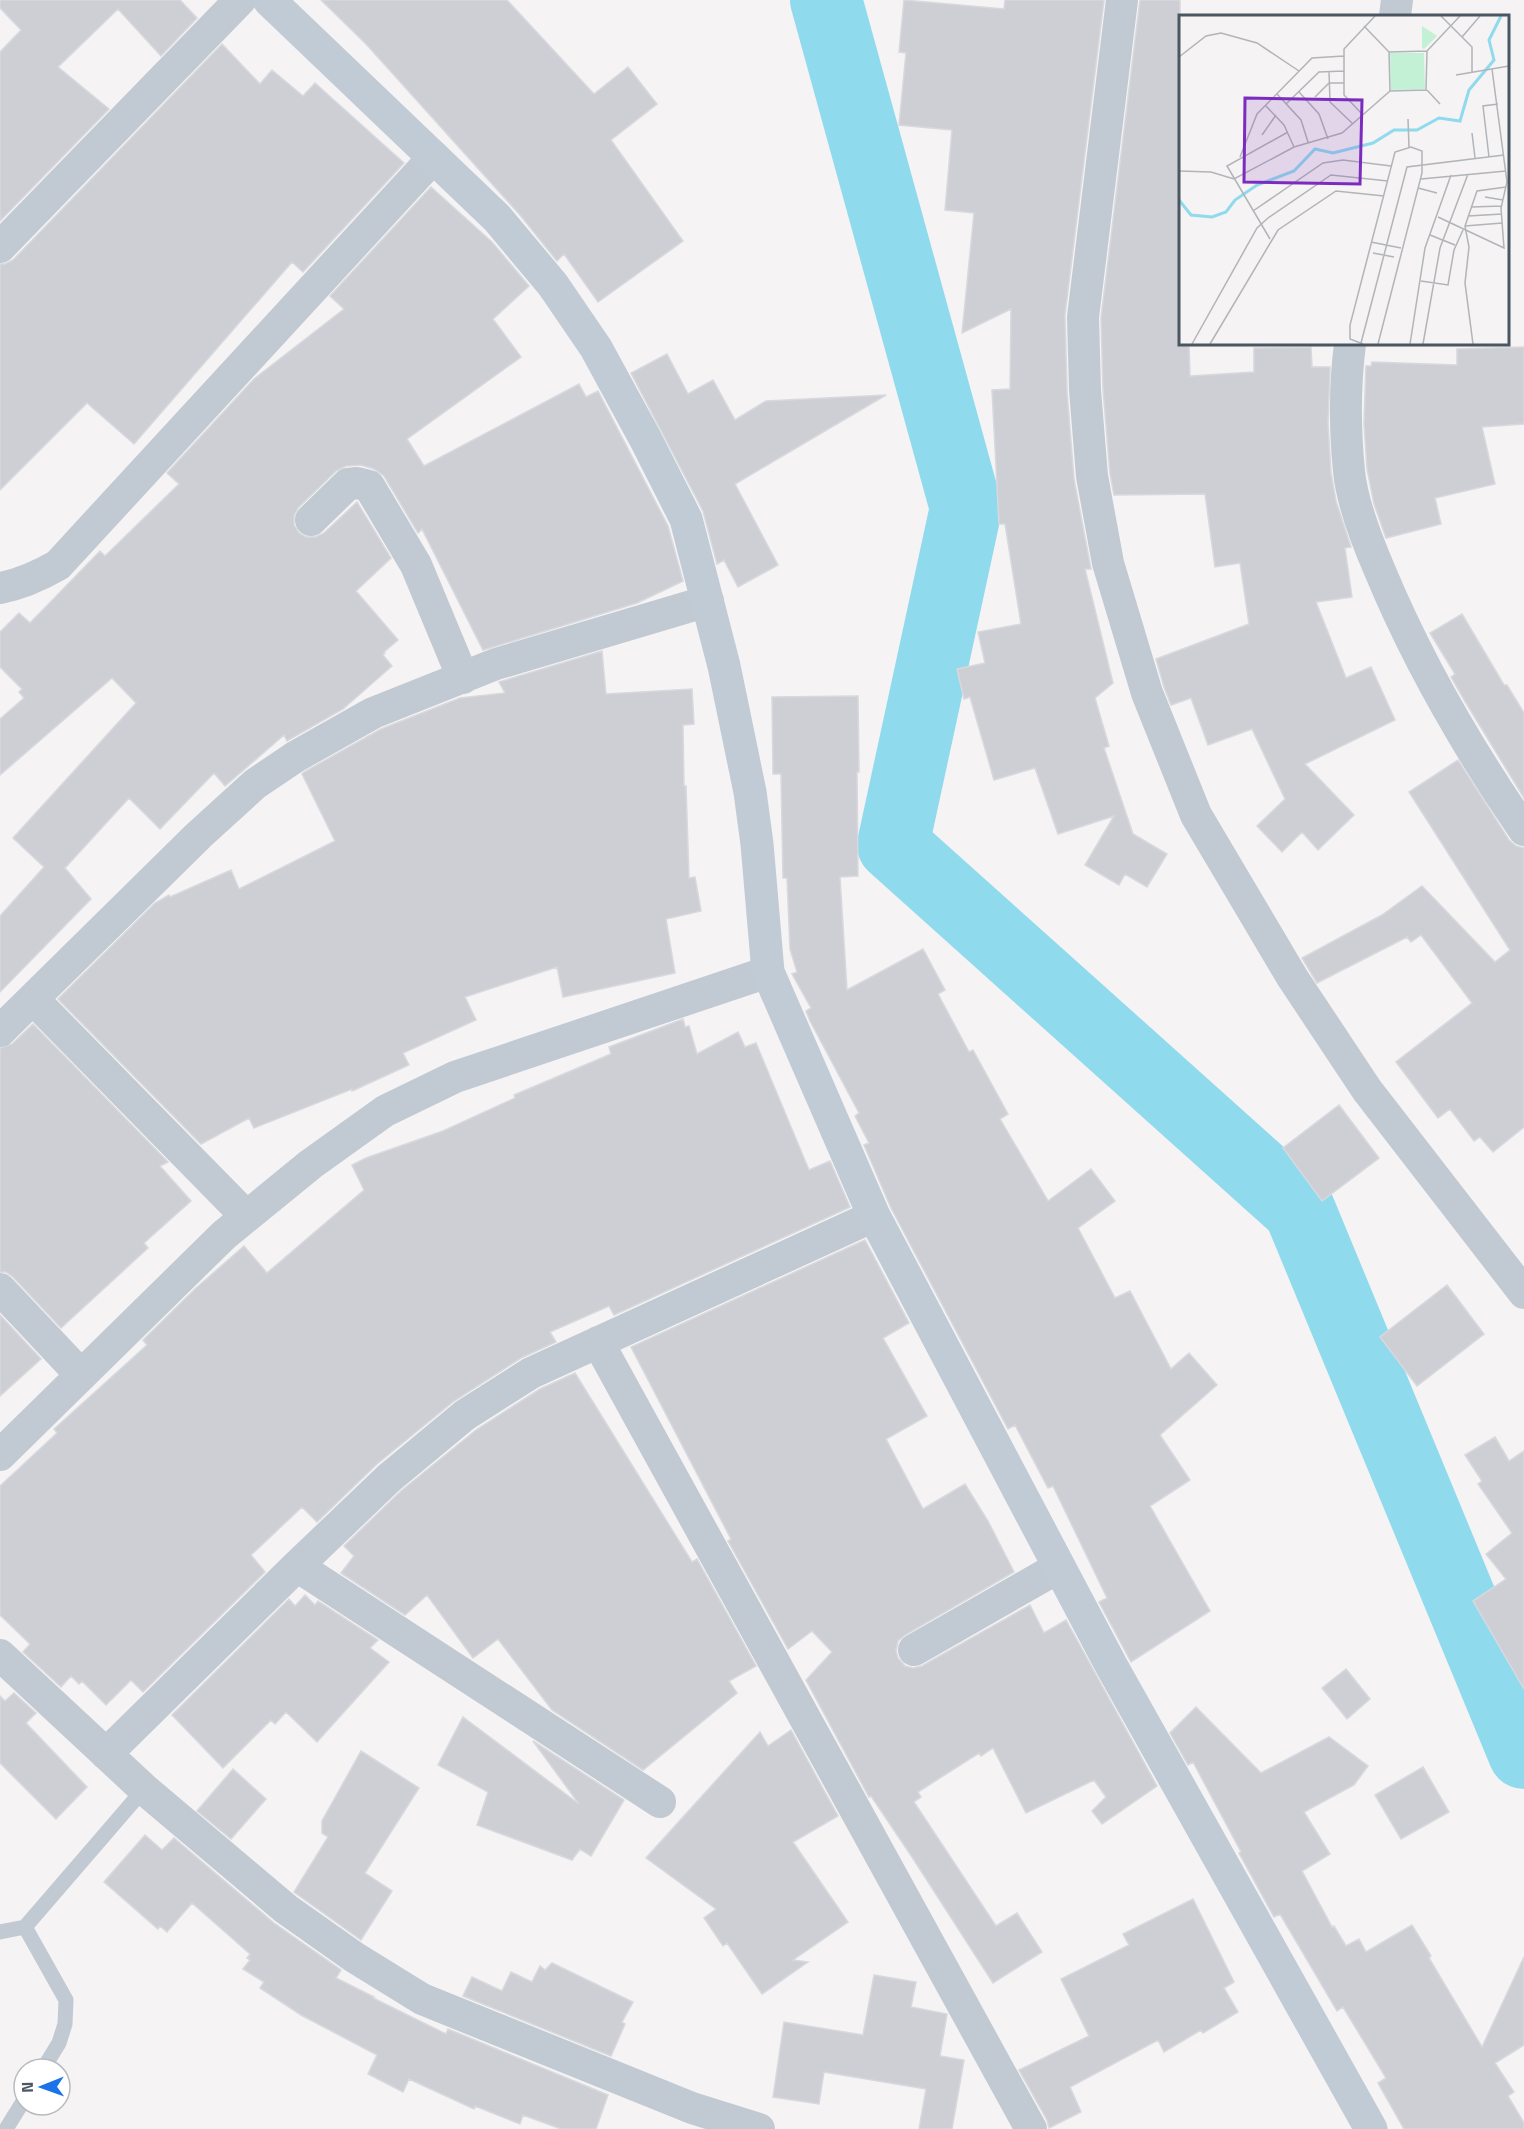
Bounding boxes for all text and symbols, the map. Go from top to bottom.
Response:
inset map [1179,15,1509,345]
north arrow [12,2057,72,2117]
text: N [15,2082,39,2093]

